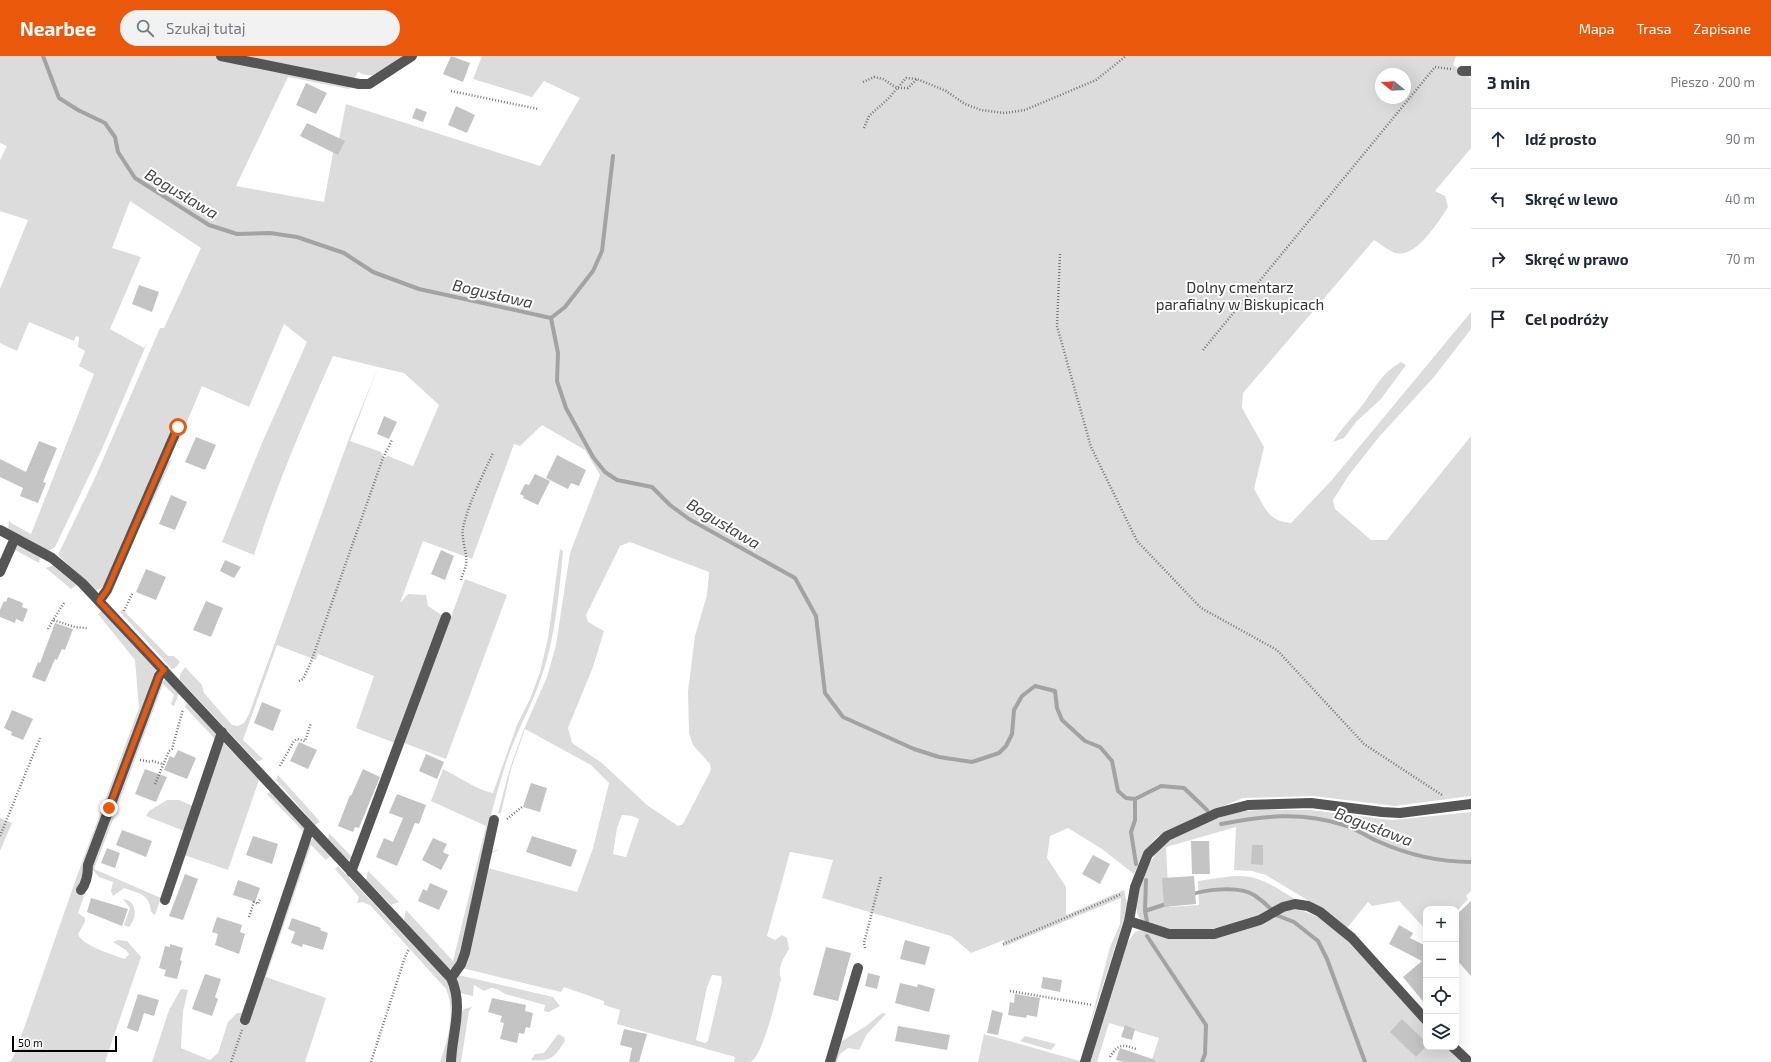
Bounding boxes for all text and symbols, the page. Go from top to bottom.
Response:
search box [120,10,400,46]
text: Nearbee [20,17,96,40]
icon: search [134,17,156,39]
text: Szukaj tutaj [166,19,245,37]
text: Mapa [1579,20,1614,37]
text: Trasa [1636,20,1671,37]
text: Zapisane [1693,20,1751,37]
north arrow [1375,68,1411,104]
text: 3 min [1487,72,1530,92]
text: Pieszo · 200 m [1670,74,1755,90]
icon: ahead [1487,128,1509,150]
text: Idź prosto [1525,130,1597,148]
text: 90 m [1725,131,1755,147]
water label: Bogusława [142,164,222,222]
icon: left [1487,188,1509,210]
text: Skręć w lewo [1525,190,1618,208]
text: 40 m [1725,191,1755,207]
icon: right [1487,248,1509,270]
text: Skręć w prawo [1525,250,1629,268]
text: 70 m [1726,251,1755,267]
water label: Bogusława [451,275,535,311]
park label: Dolny cmentarz parafialny w Biskupicach [1156,278,1324,313]
icon: arrive [1487,308,1509,330]
text: Cel podróży [1525,310,1608,328]
route start [169,418,187,436]
water label: Bogusława [684,494,764,552]
route end [100,799,118,817]
water label: Bogusława [1332,802,1416,850]
map controls [1423,906,1459,1050]
button: + [1423,906,1459,942]
button: − [1423,942,1459,978]
button: locate [1423,978,1459,1014]
button: layers [1423,1014,1459,1050]
scale bar [12,1034,117,1053]
text: 50 m [18,1036,43,1049]

